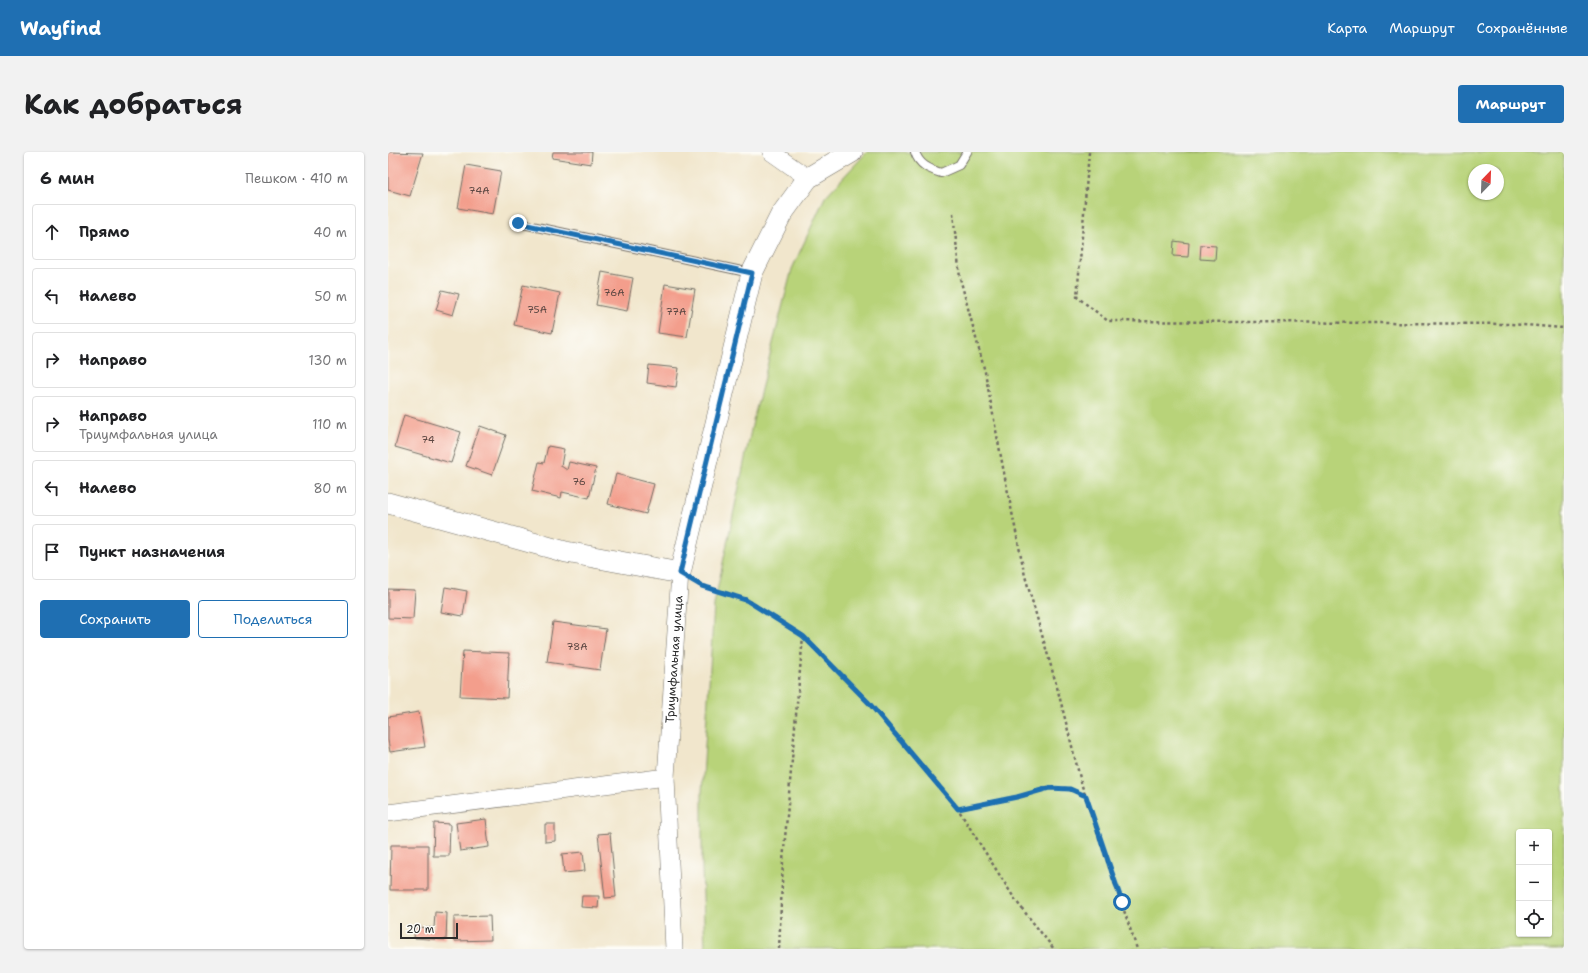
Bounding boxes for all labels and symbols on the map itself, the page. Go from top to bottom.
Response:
north arrow [1468,164,1504,200]
house number: 74А [469,184,489,197]
route end [509,214,527,232]
house number: 76А [604,286,624,299]
house number: 75А [527,303,547,316]
house number: 77А [666,305,686,318]
house number: 74 [421,433,435,446]
house number: 76 [572,475,586,488]
street label: Триумфальная улица [662,595,686,724]
house number: 78А [567,640,587,653]
route start [1113,893,1131,911]
scale bar [400,921,458,940]

